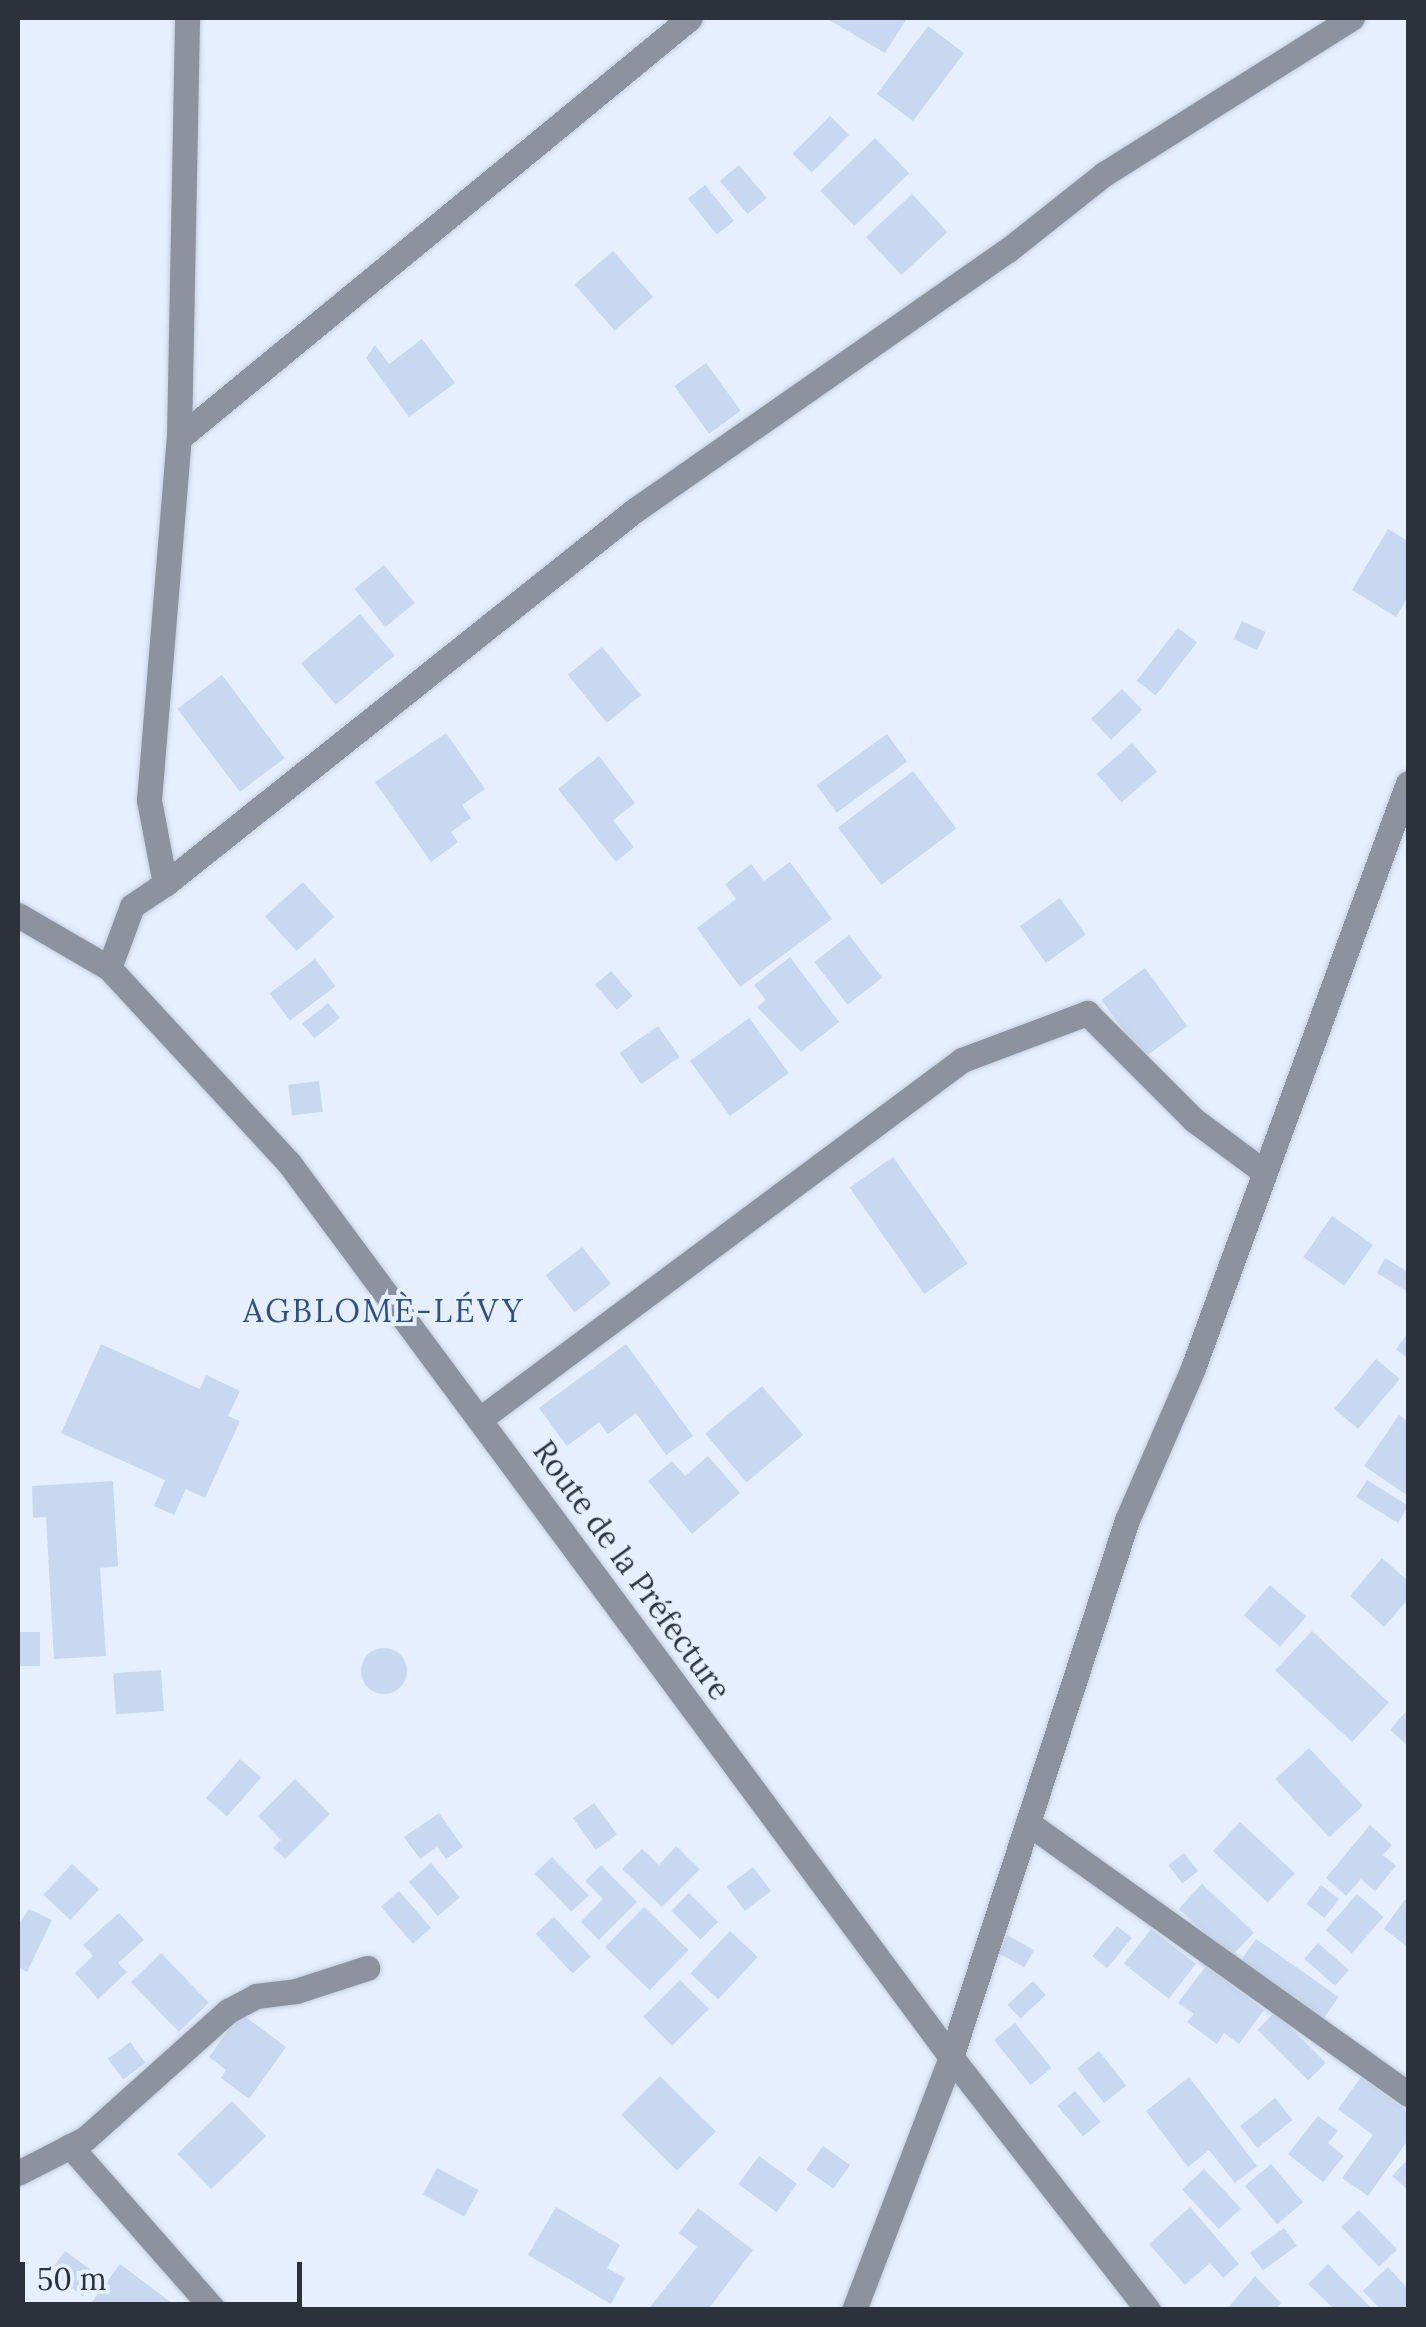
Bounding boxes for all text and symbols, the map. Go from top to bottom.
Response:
district label: AGBLOMÈ-LÉVY [243,1292,525,1330]
street label: Route de la Préfecture [526,1434,738,1706]
scale bar [25,2242,308,2304]
text: 50 m [37,2260,107,2298]

